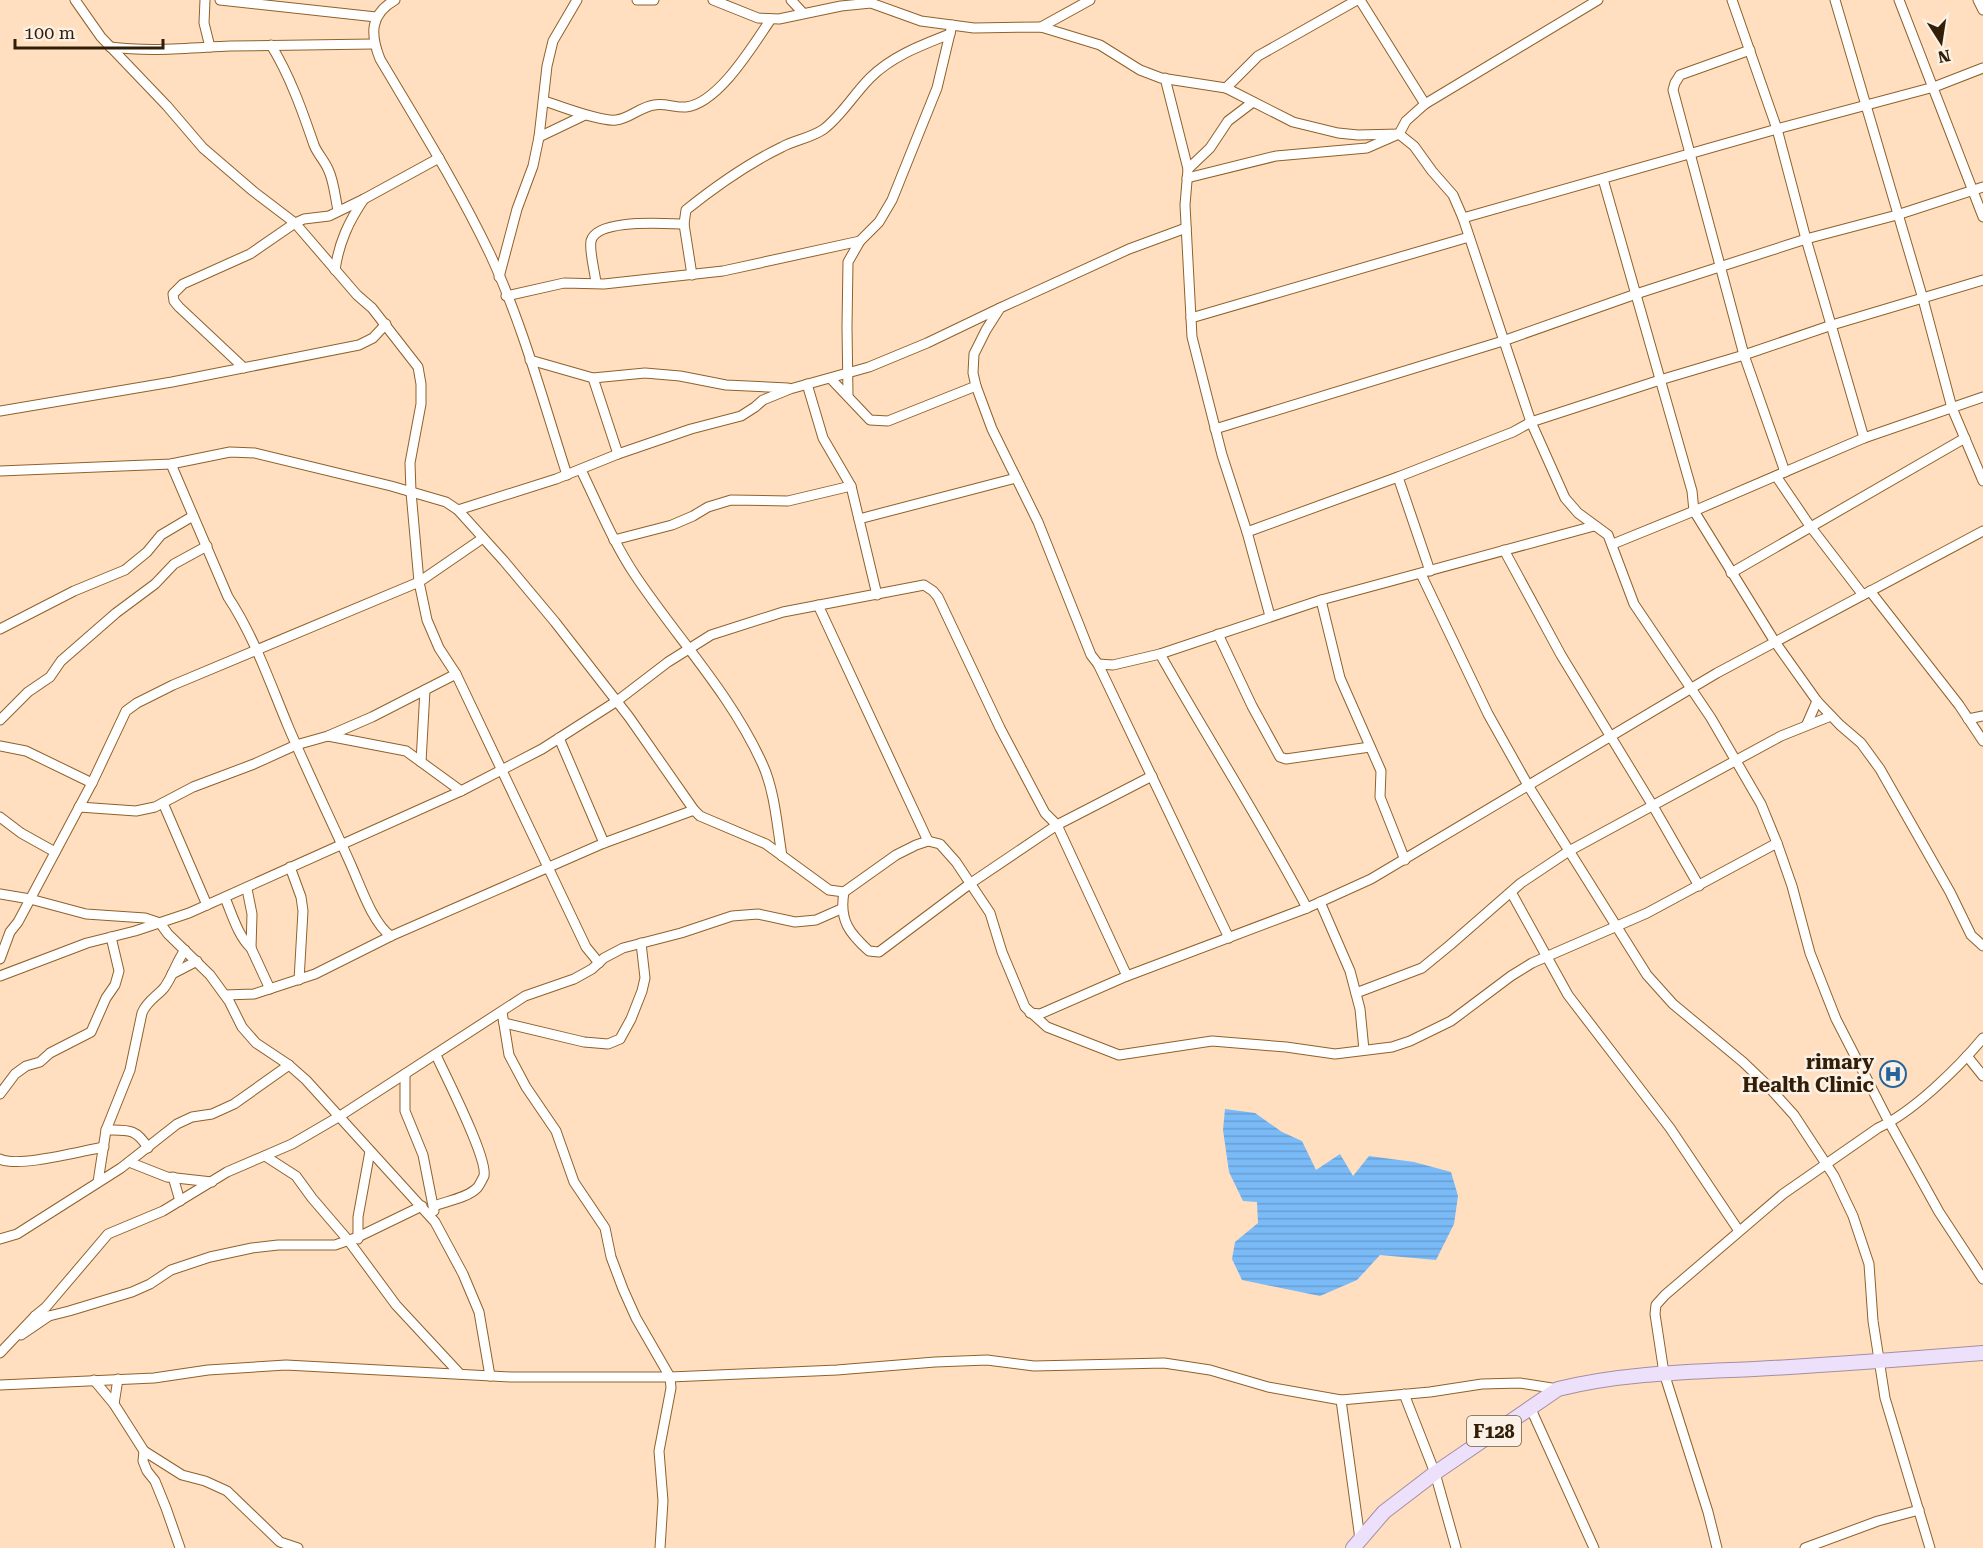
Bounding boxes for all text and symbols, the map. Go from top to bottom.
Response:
scale bar [15,12,164,50]
north arrow [1911,12,1971,72]
text: 100 m [24,22,75,43]
text: N [1936,46,1952,67]
place label: rimary Health Clinic [1742,1050,1874,1097]
hospital icon: rimary Health Clinic [1878,1059,1908,1089]
road number: F128 [1467,1416,1521,1446]

